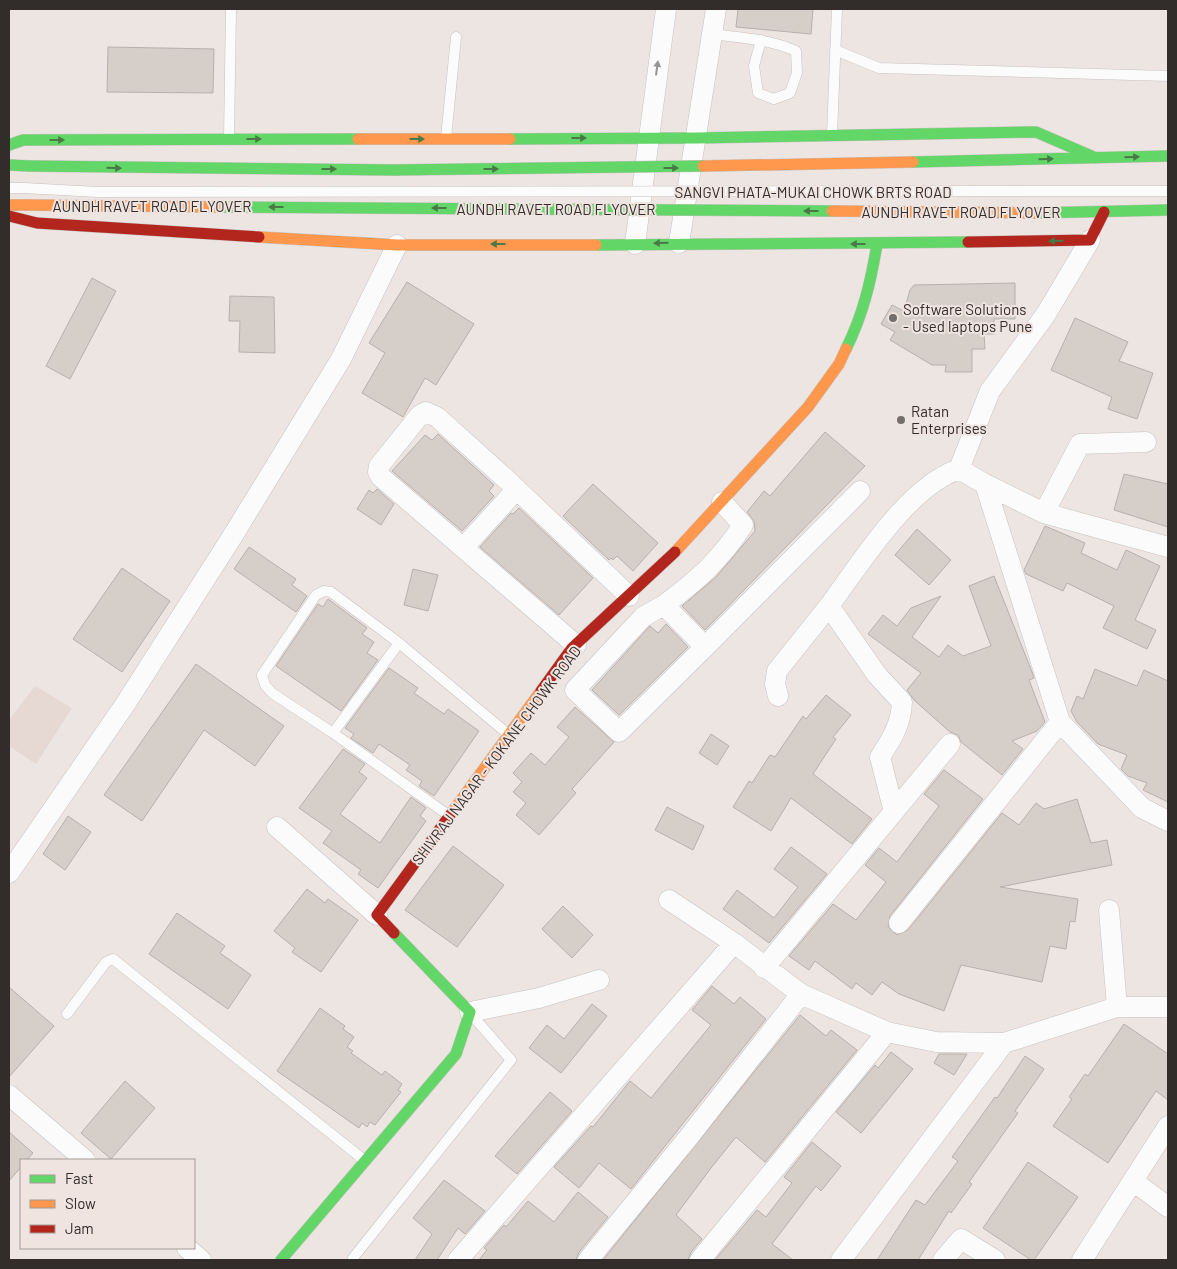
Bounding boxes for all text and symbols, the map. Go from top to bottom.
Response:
one-way arrow [654,59,662,75]
one-way arrow [409,134,425,142]
one-way arrow [571,134,587,142]
one-way arrow [246,135,262,143]
one-way arrow [49,136,65,144]
one-way arrow [1124,153,1140,161]
one-way arrow [1039,155,1055,163]
one-way arrow [106,164,122,172]
one-way arrow [663,164,679,172]
one-way arrow [321,165,337,173]
one-way arrow [483,165,499,173]
street label: SANGVI PHATA-MUKAI CHOWK BRTS ROAD [674,183,952,201]
street label: AUNDH RAVET ROAD FLYOVER [53,197,251,215]
street label: AUNDH RAVET ROAD FLYOVER [457,200,655,218]
one-way arrow [268,203,284,211]
street label: AUNDH RAVET ROAD FLYOVER [862,203,1060,221]
one-way arrow [430,204,446,212]
one-way arrow [803,207,819,215]
one-way arrow [1047,237,1063,245]
one-way arrow [652,239,668,247]
one-way arrow [490,240,506,248]
one-way arrow [850,240,866,248]
place label: Software Solutions - Used laptops Pune [903,300,1032,335]
marker: Software Solutions - Used laptops Pune [887,312,899,324]
place label: Ratan Enterprises [911,402,987,437]
marker: Ratan Enterprises [895,414,907,426]
street label: SHIVRAJ NAGAR - KOKANE CHOWK ROAD [408,642,584,868]
legend [20,1159,195,1249]
text: Fast [65,1169,93,1187]
text: Slow [65,1194,96,1212]
text: Jam [65,1219,94,1237]

